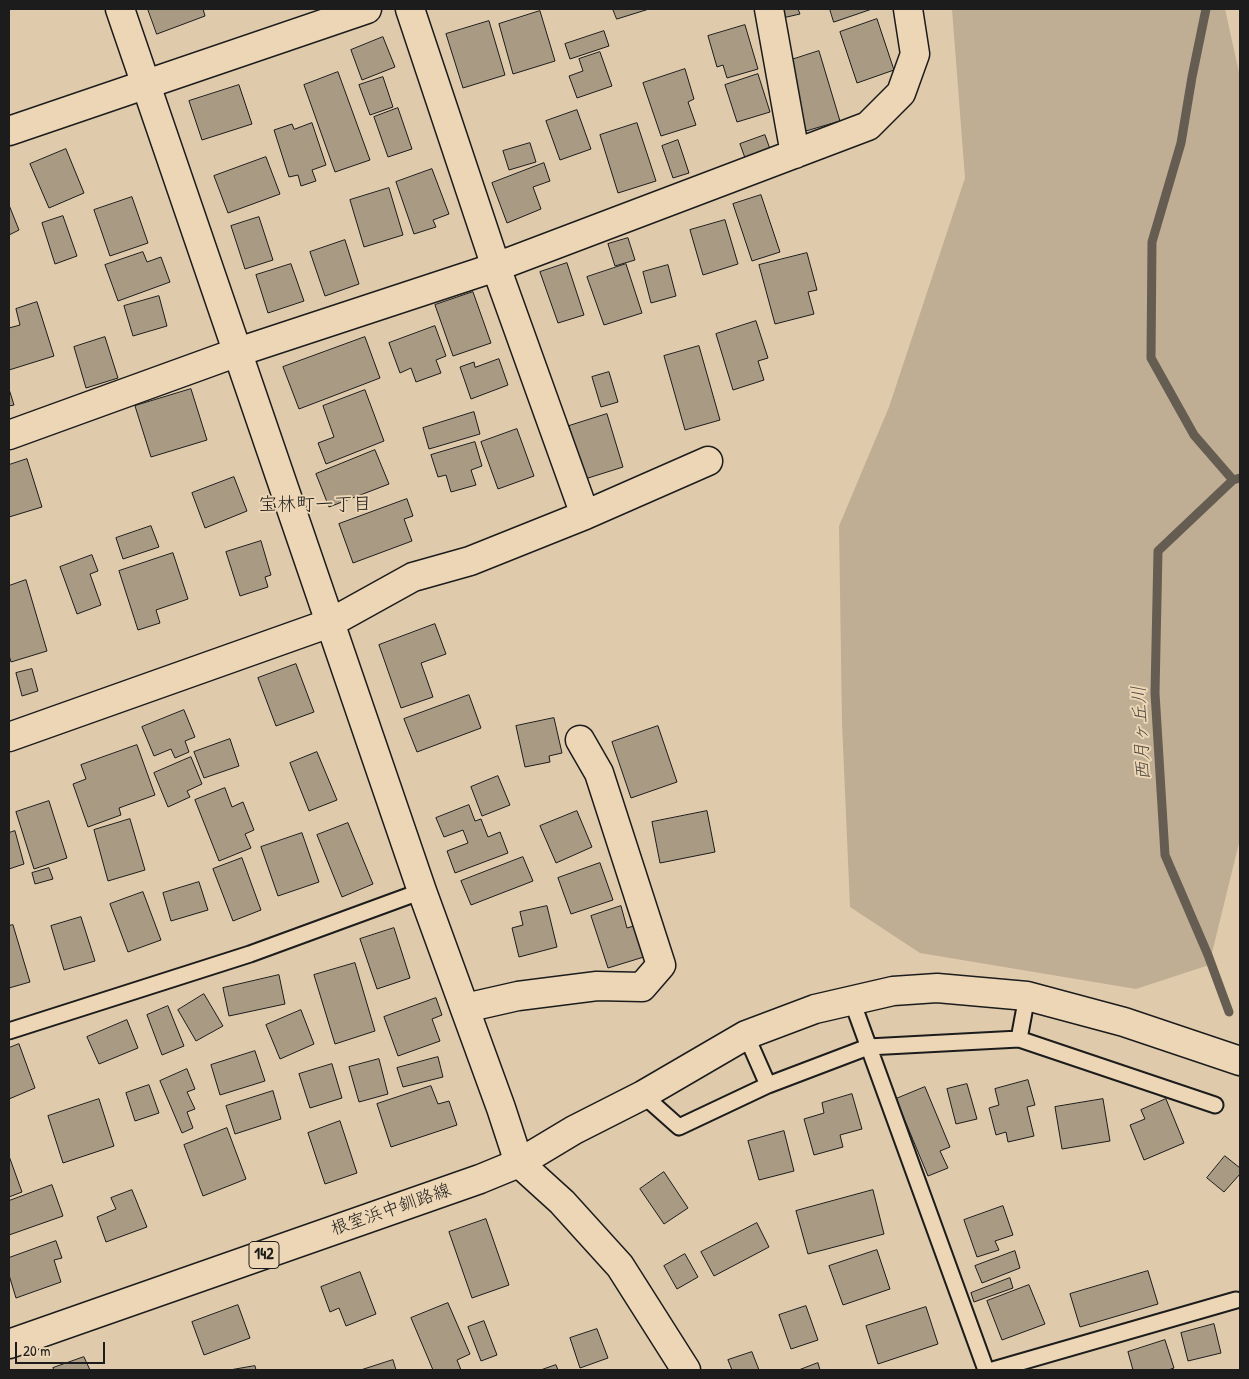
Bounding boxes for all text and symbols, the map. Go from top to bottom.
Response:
district label: 宝林町一丁目 [258,494,372,516]
water label: 西月ヶ丘川 [1128,685,1156,781]
street label: 根室浜中釧路線 [328,1179,454,1241]
road number: 142 [249,1242,279,1268]
scale bar [18,1332,108,1364]
text: 20 m [23,1340,50,1361]

